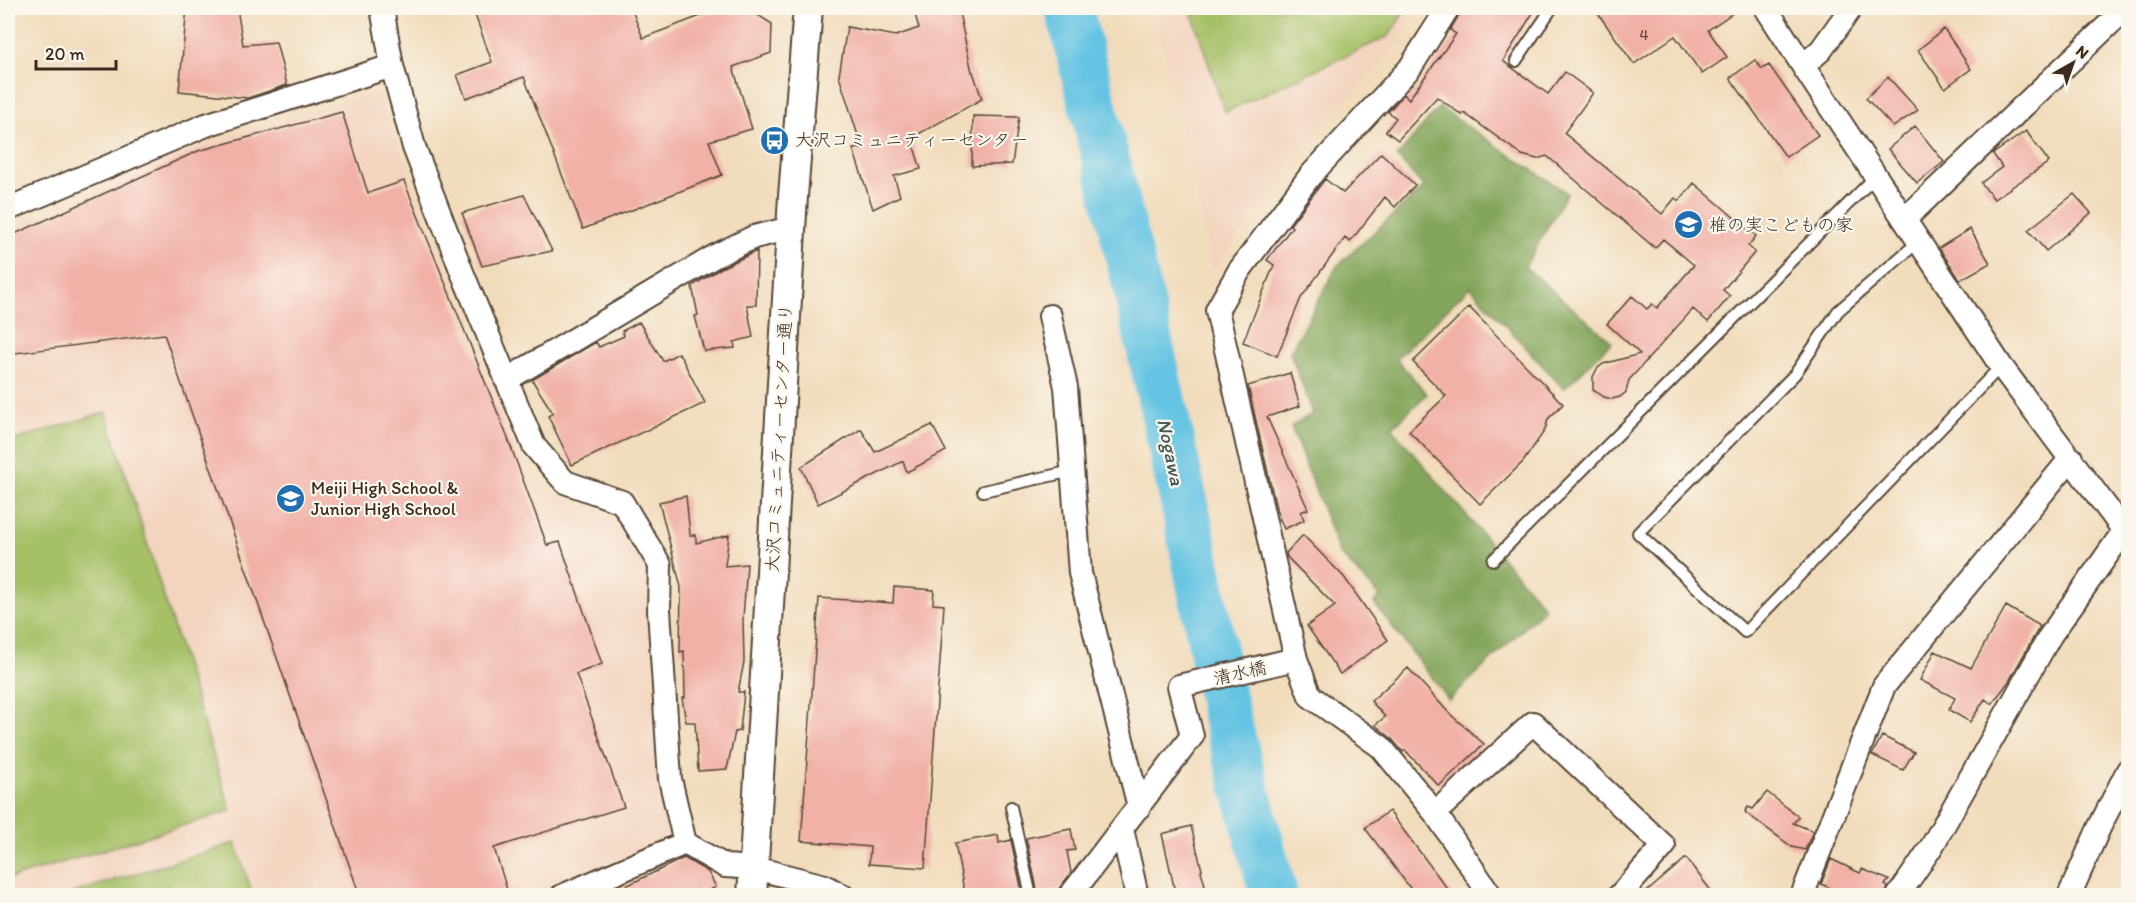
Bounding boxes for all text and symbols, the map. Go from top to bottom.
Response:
house number: 4 [1639,26,1649,44]
scale bar [36,33,116,71]
north arrow [2043,33,2103,93]
text: N [2072,41,2093,63]
text: 20 m [45,43,85,65]
bus stop icon: 大沢コミュニティーセンター [758,124,790,156]
place label: 大沢コミュニティーセンター [795,129,1028,151]
school or university icon: 椎の実こどもの家 [1672,209,1704,241]
place label: 椎の実こどもの家 [1709,214,1853,236]
street label: 大沢コミュニティーセンター通り [761,303,797,573]
water label: Nogawa [1152,416,1190,488]
place label: Meiji High School & Junior High School [311,477,459,520]
school or university icon: Meiji High School & Junior High School [274,482,306,514]
street label: 清水橋 [1211,656,1269,690]

